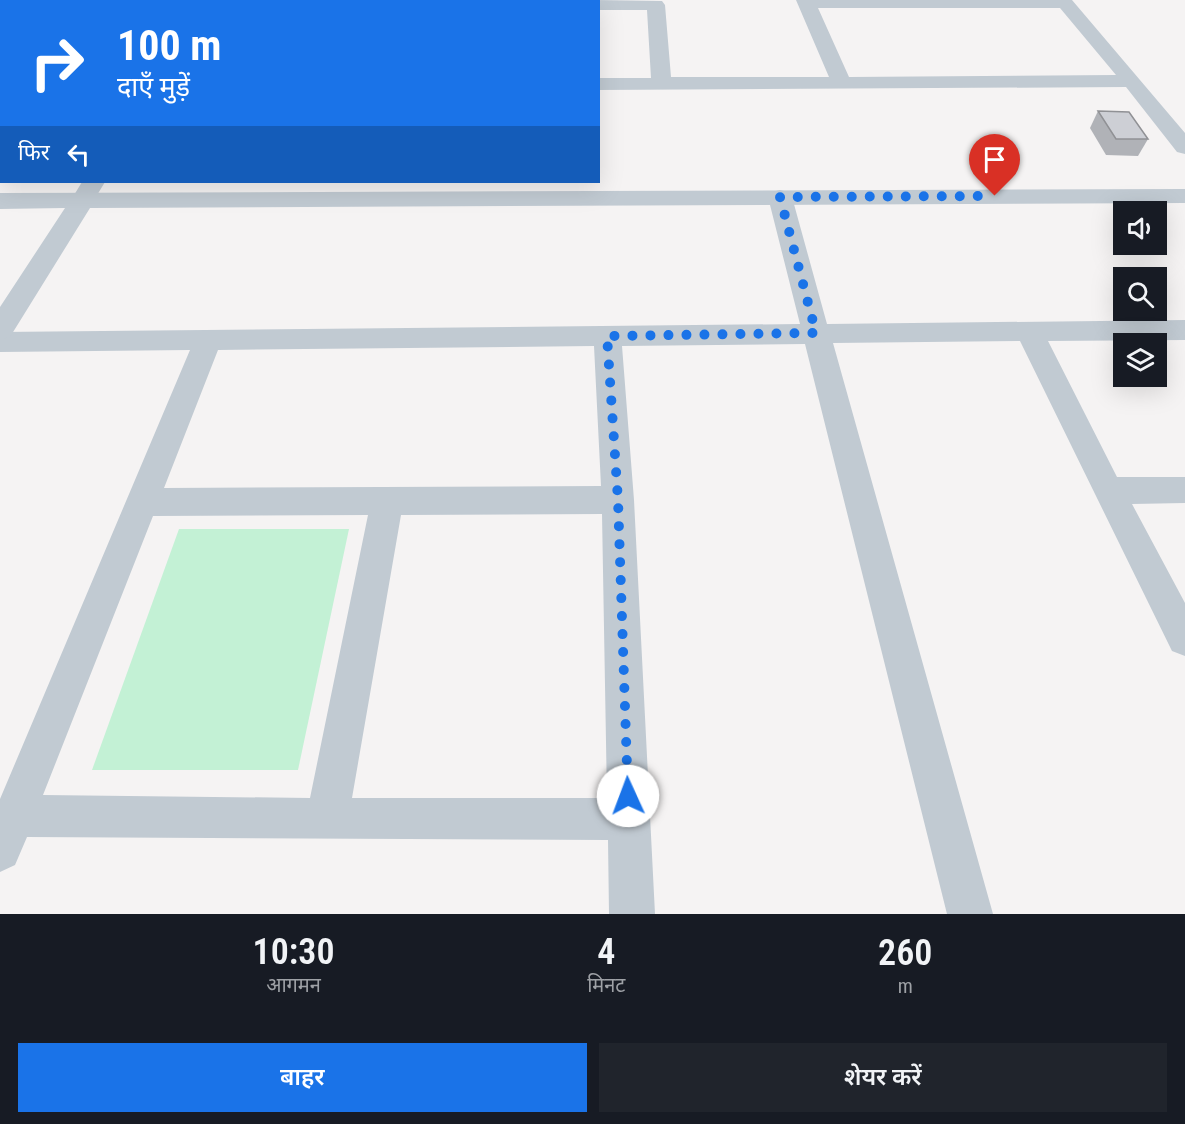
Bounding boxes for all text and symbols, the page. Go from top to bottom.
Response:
text: 100 m [117,21,222,70]
icon: right [18,24,96,102]
text: दाएँ मुड़ें [117,71,190,103]
pin [969,134,1020,196]
icon: left [62,138,95,171]
text: फिर [18,140,50,165]
icon: arrive [978,143,1011,176]
map controls [1113,201,1167,387]
button: sound [1113,201,1167,255]
button: search [1113,267,1167,321]
button: layers [1113,333,1167,387]
position arrow [596,764,660,828]
text: 10:30 [253,931,335,973]
text: 4 [597,931,615,973]
text: 260 [878,932,932,974]
text: आगमन [266,973,321,997]
text: मिनट [587,973,625,997]
text: m [898,974,913,998]
button: बाहर [18,1043,587,1112]
button: शेयर करें [599,1043,1167,1112]

